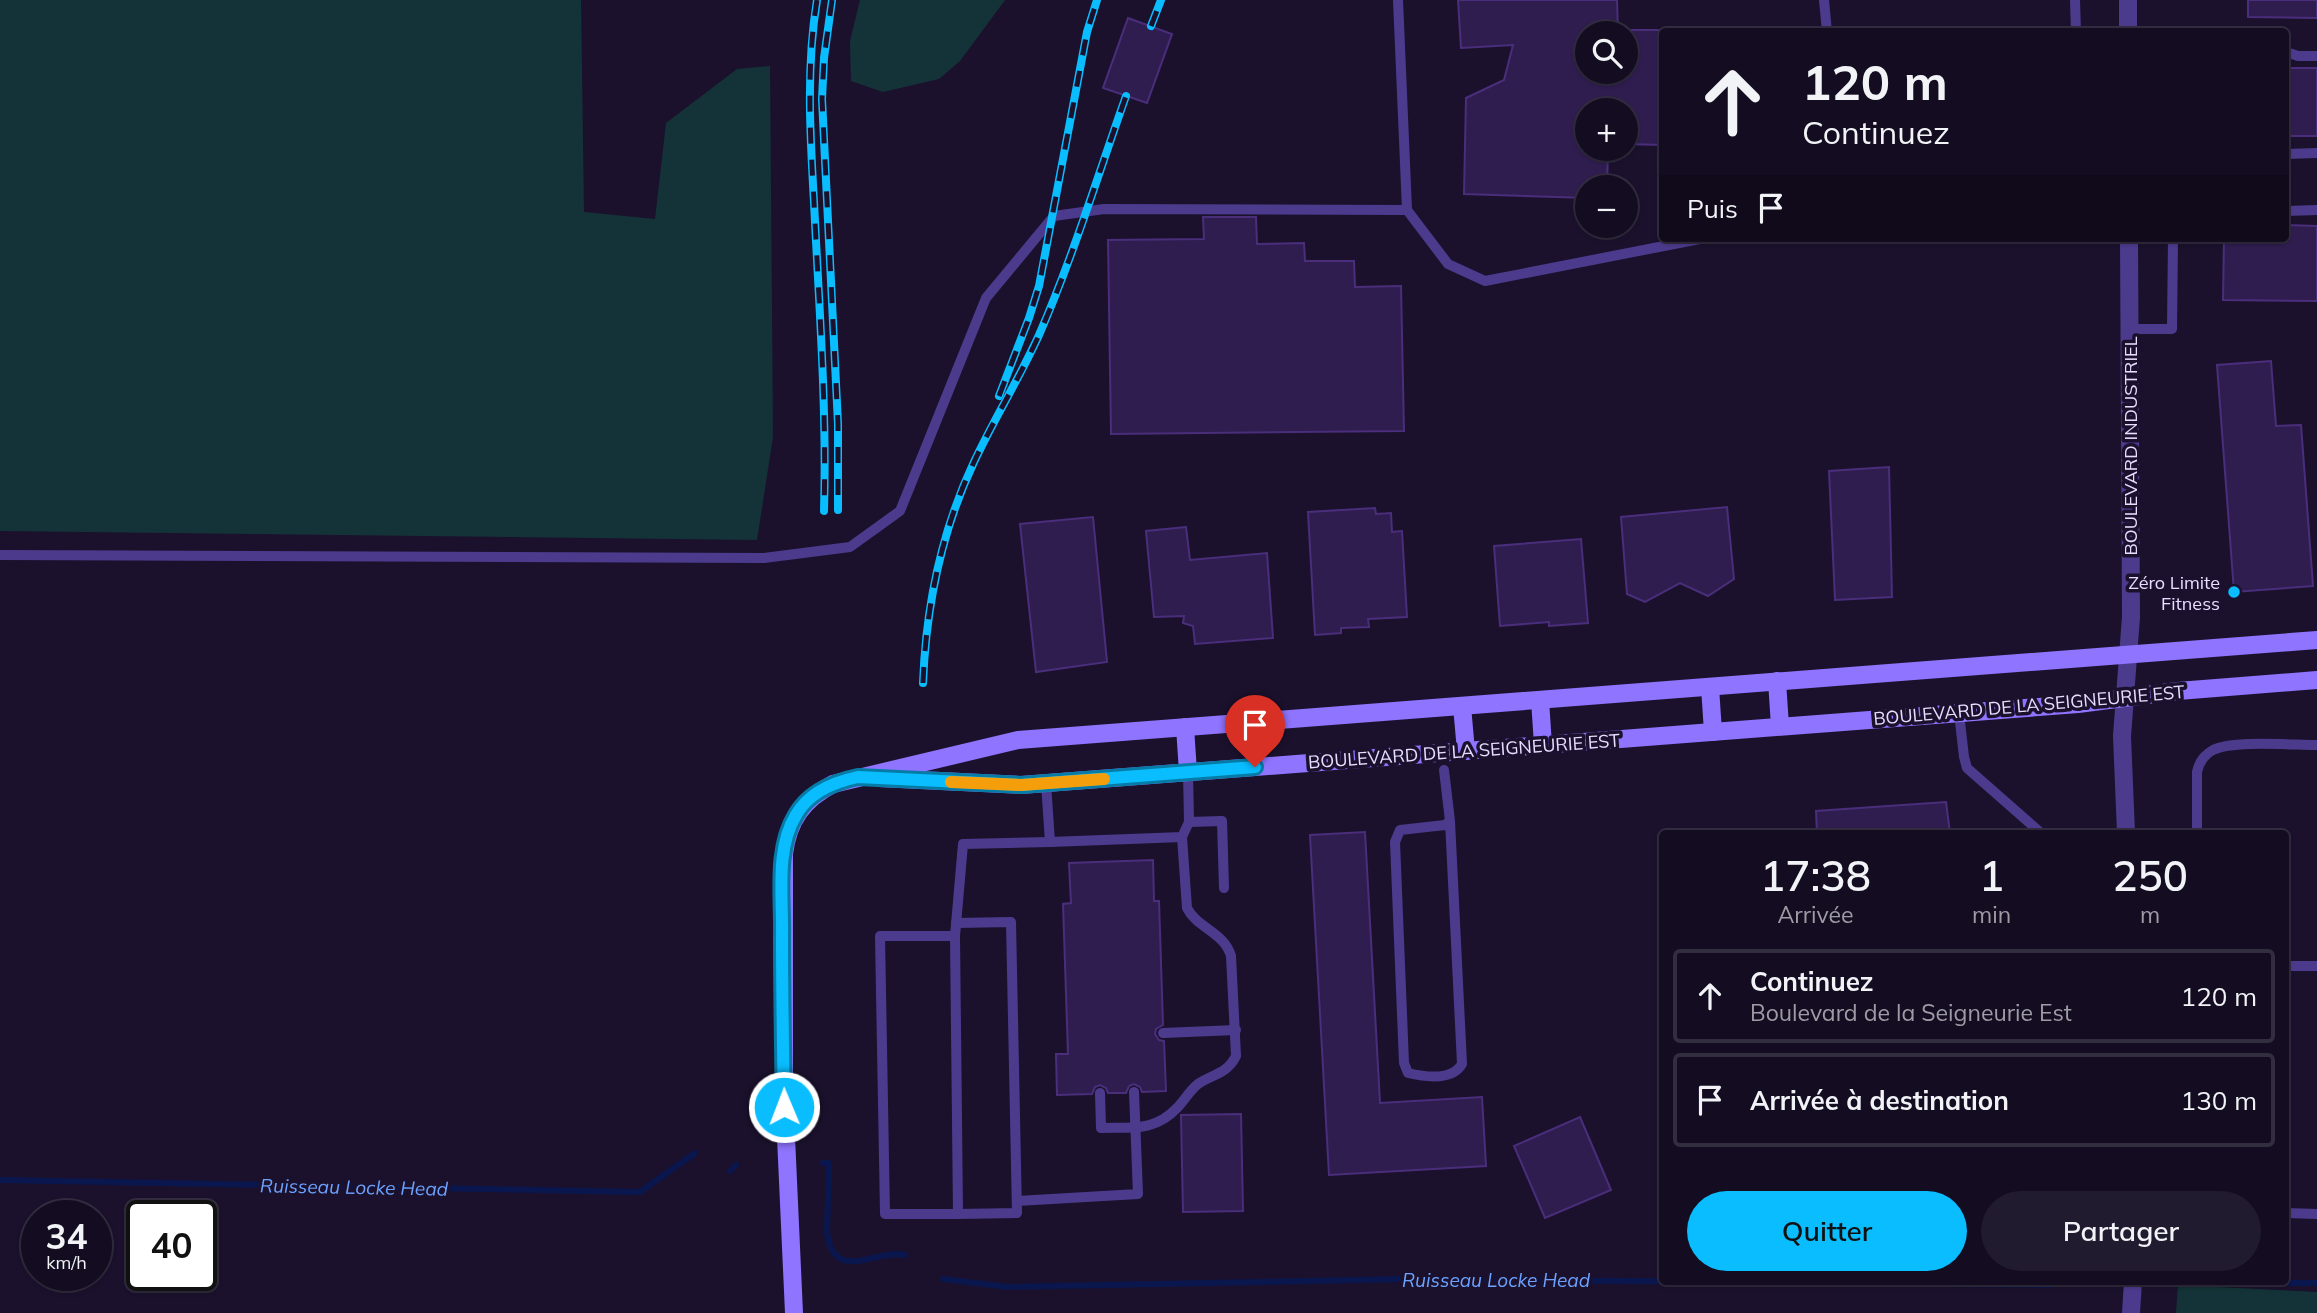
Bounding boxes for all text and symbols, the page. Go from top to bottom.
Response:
map controls [1575,21,1638,238]
button: search [1575,21,1638,84]
text: 120 m [1802,51,1948,112]
icon: ahead [1687,56,1778,147]
button: + [1575,98,1638,161]
text: Continuez [1802,112,1950,152]
button: − [1575,175,1638,238]
icon: arrive [1752,189,1790,227]
text: Puis [1687,192,1738,225]
street label: BOULEVARD INDUSTRIEL [2119,336,2142,555]
place label: Zéro Limite Fitness [2128,571,2220,615]
marker: Zéro Limite Fitness [2226,584,2242,600]
street label: BOULEVARD DE LA SEIGNEURIE EST [1872,680,2186,730]
pin [1225,695,1285,767]
icon: arrive [1236,706,1274,744]
street label: BOULEVARD DE LA SEIGNEURIE EST [1307,729,1621,773]
text: 17:38 [1760,849,1871,902]
text: 1 [1979,849,2004,902]
text: 250 [2112,849,2188,902]
text: Arrivée [1777,900,1854,929]
text: min [1972,900,2011,929]
text: m [2140,900,2160,929]
text: Continuez [1750,965,1874,998]
icon: ahead [1691,977,1729,1015]
text: 120 m [2181,980,2257,1013]
text: Boulevard de la Seigneurie Est [1750,998,2072,1027]
position arrow [747,1070,821,1144]
icon: arrive [1691,1081,1729,1119]
text: Arrivée à destination [1750,1084,2009,1117]
text: 130 m [2181,1084,2257,1117]
water label: Ruisseau Locke Head [260,1173,449,1201]
button: Quitter [1687,1191,1967,1271]
button: Partager [1981,1191,2261,1271]
speed limit sign: 40 [126,1200,217,1291]
text: 34 [45,1214,88,1258]
text: km/h [46,1251,87,1274]
water label: Ruisseau Locke Head [1402,1268,1591,1292]

